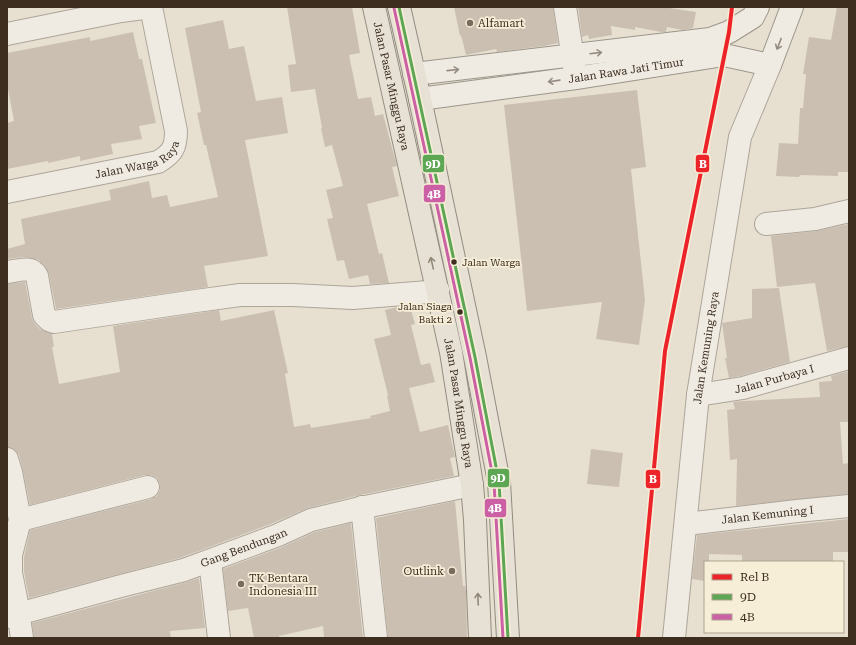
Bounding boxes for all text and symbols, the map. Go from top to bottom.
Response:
place label: Alfamart [478,17,524,30]
marker: Alfamart [465,18,475,28]
street label: Jalan Pasar Minggu Raya [371,21,412,152]
one-way arrow [774,37,782,49]
one-way arrow [589,49,602,57]
street label: Jalan Rawa Jati Timur [567,55,685,85]
one-way arrow [446,66,459,74]
one-way arrow [548,77,561,85]
street label: Jalan Warga Raya [94,139,182,181]
line badge: 9D [422,154,445,173]
line badge: B [695,154,710,173]
text: 9D [426,158,441,171]
text: B [699,158,707,171]
line badge: 4B [423,184,446,203]
text: 4B [427,188,441,201]
one-way arrow [427,257,435,270]
marker: Jalan Warga [449,257,459,267]
place label: Jalan Warga [462,257,521,268]
street label: Jalan Kemuning Raya [691,290,721,405]
place label: Jalan Siaga Bakti 2 [398,301,453,325]
marker: Jalan Siaga Bakti 2 [455,307,465,317]
street label: Jalan Pasar Minggu Raya [442,337,476,469]
street label: Jalan Purbaya I [734,362,815,396]
line badge: 9D [487,468,510,488]
line badge: B [645,469,661,489]
text: 9D [491,472,506,485]
text: B [649,473,657,486]
line badge: 4B [484,498,507,518]
text: 4B [488,502,502,515]
street label: Jalan Kemuning I [721,503,814,526]
street label: Gang Bendungan [199,525,289,570]
legend [704,561,844,633]
place label: Outlink [403,565,444,578]
marker: Outlink [447,566,457,576]
text: Rel B [740,570,769,584]
place label: TK Bentara Indonesia III [249,572,317,598]
marker: TK Bentara Indonesia III [236,579,246,589]
text: 9D [740,590,756,604]
one-way arrow [475,593,482,606]
text: 4B [740,610,755,624]

